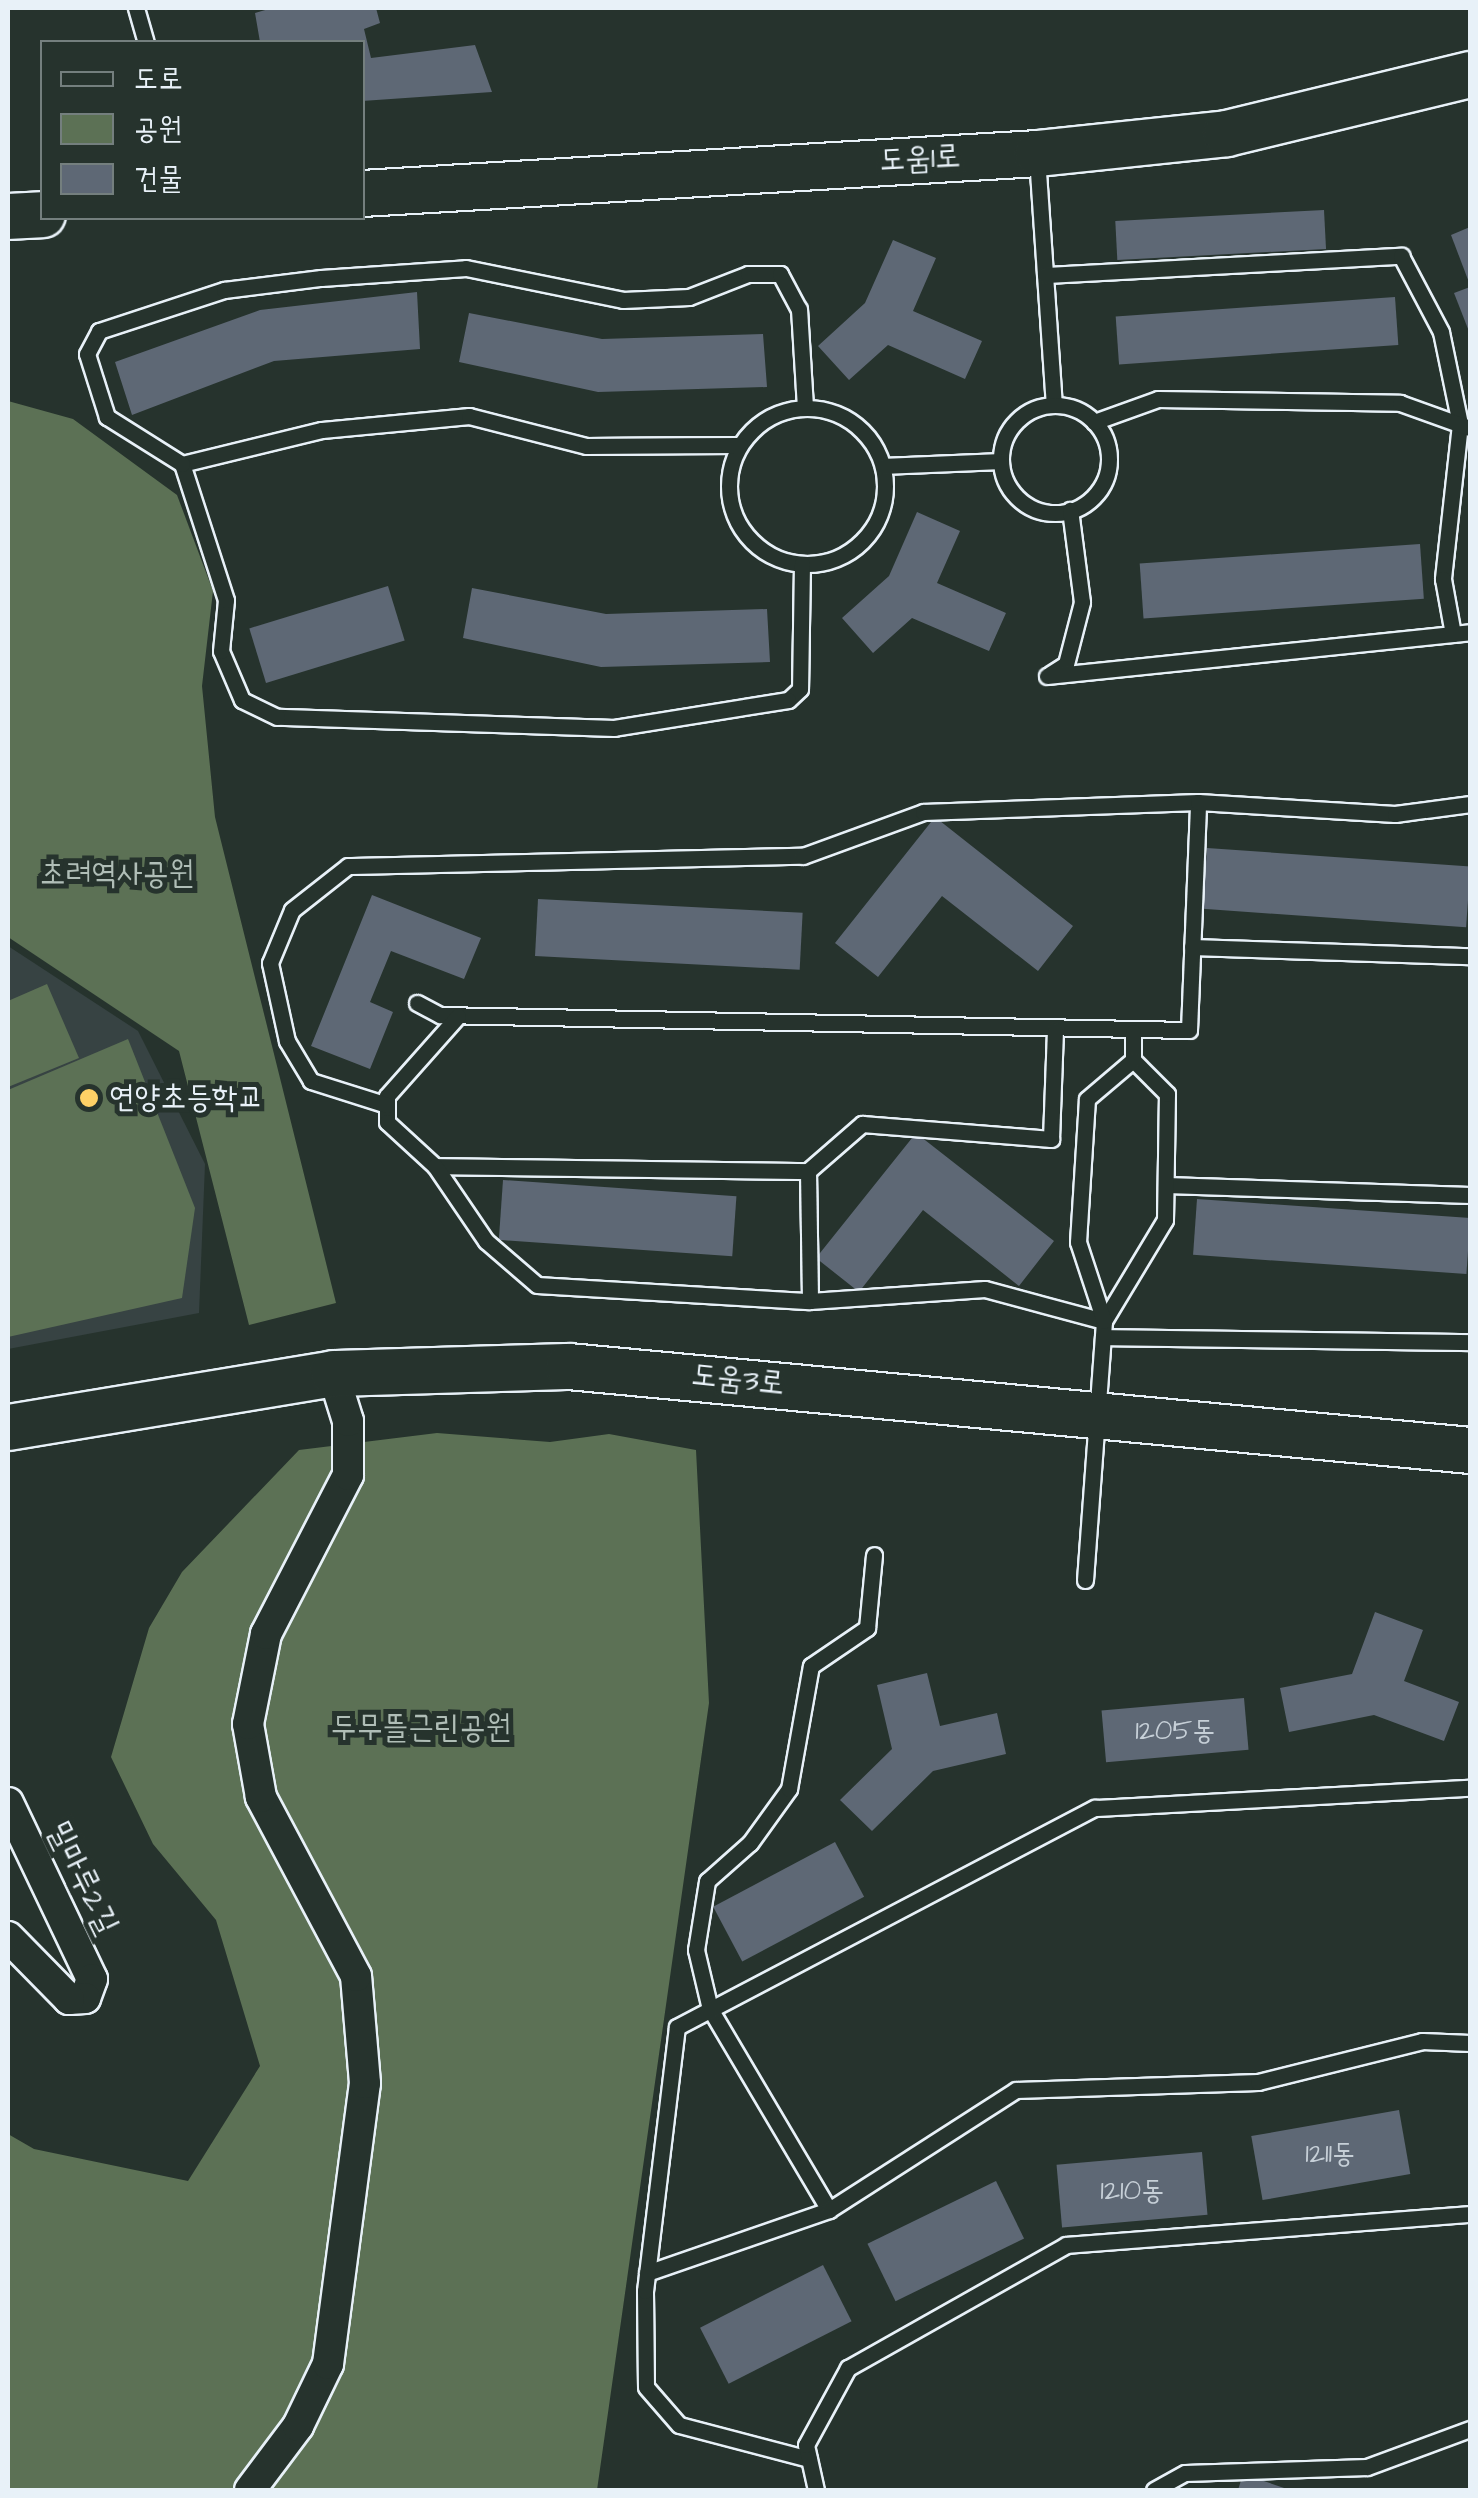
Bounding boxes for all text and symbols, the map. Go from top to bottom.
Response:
legend [40,40,365,220]
text: 도로 [134,58,182,100]
text: 공원 [134,108,182,150]
street label: 도움1로 [878,138,962,180]
text: 건물 [134,158,182,200]
park label: 초려역사공원 [40,855,194,893]
place label: 연양초등학교 [109,1079,264,1117]
marker: 연양초등학교 [78,1087,100,1109]
street label: 도움3로 [689,1356,787,1404]
park label: 두무뜰근린공원 [331,1709,511,1747]
house number: 1205동 [1135,1714,1215,1748]
street label: 밀마루2길 [38,1815,126,1941]
house number: 1211동 [1305,2137,1355,2171]
house number: 1210동 [1100,2174,1164,2208]

